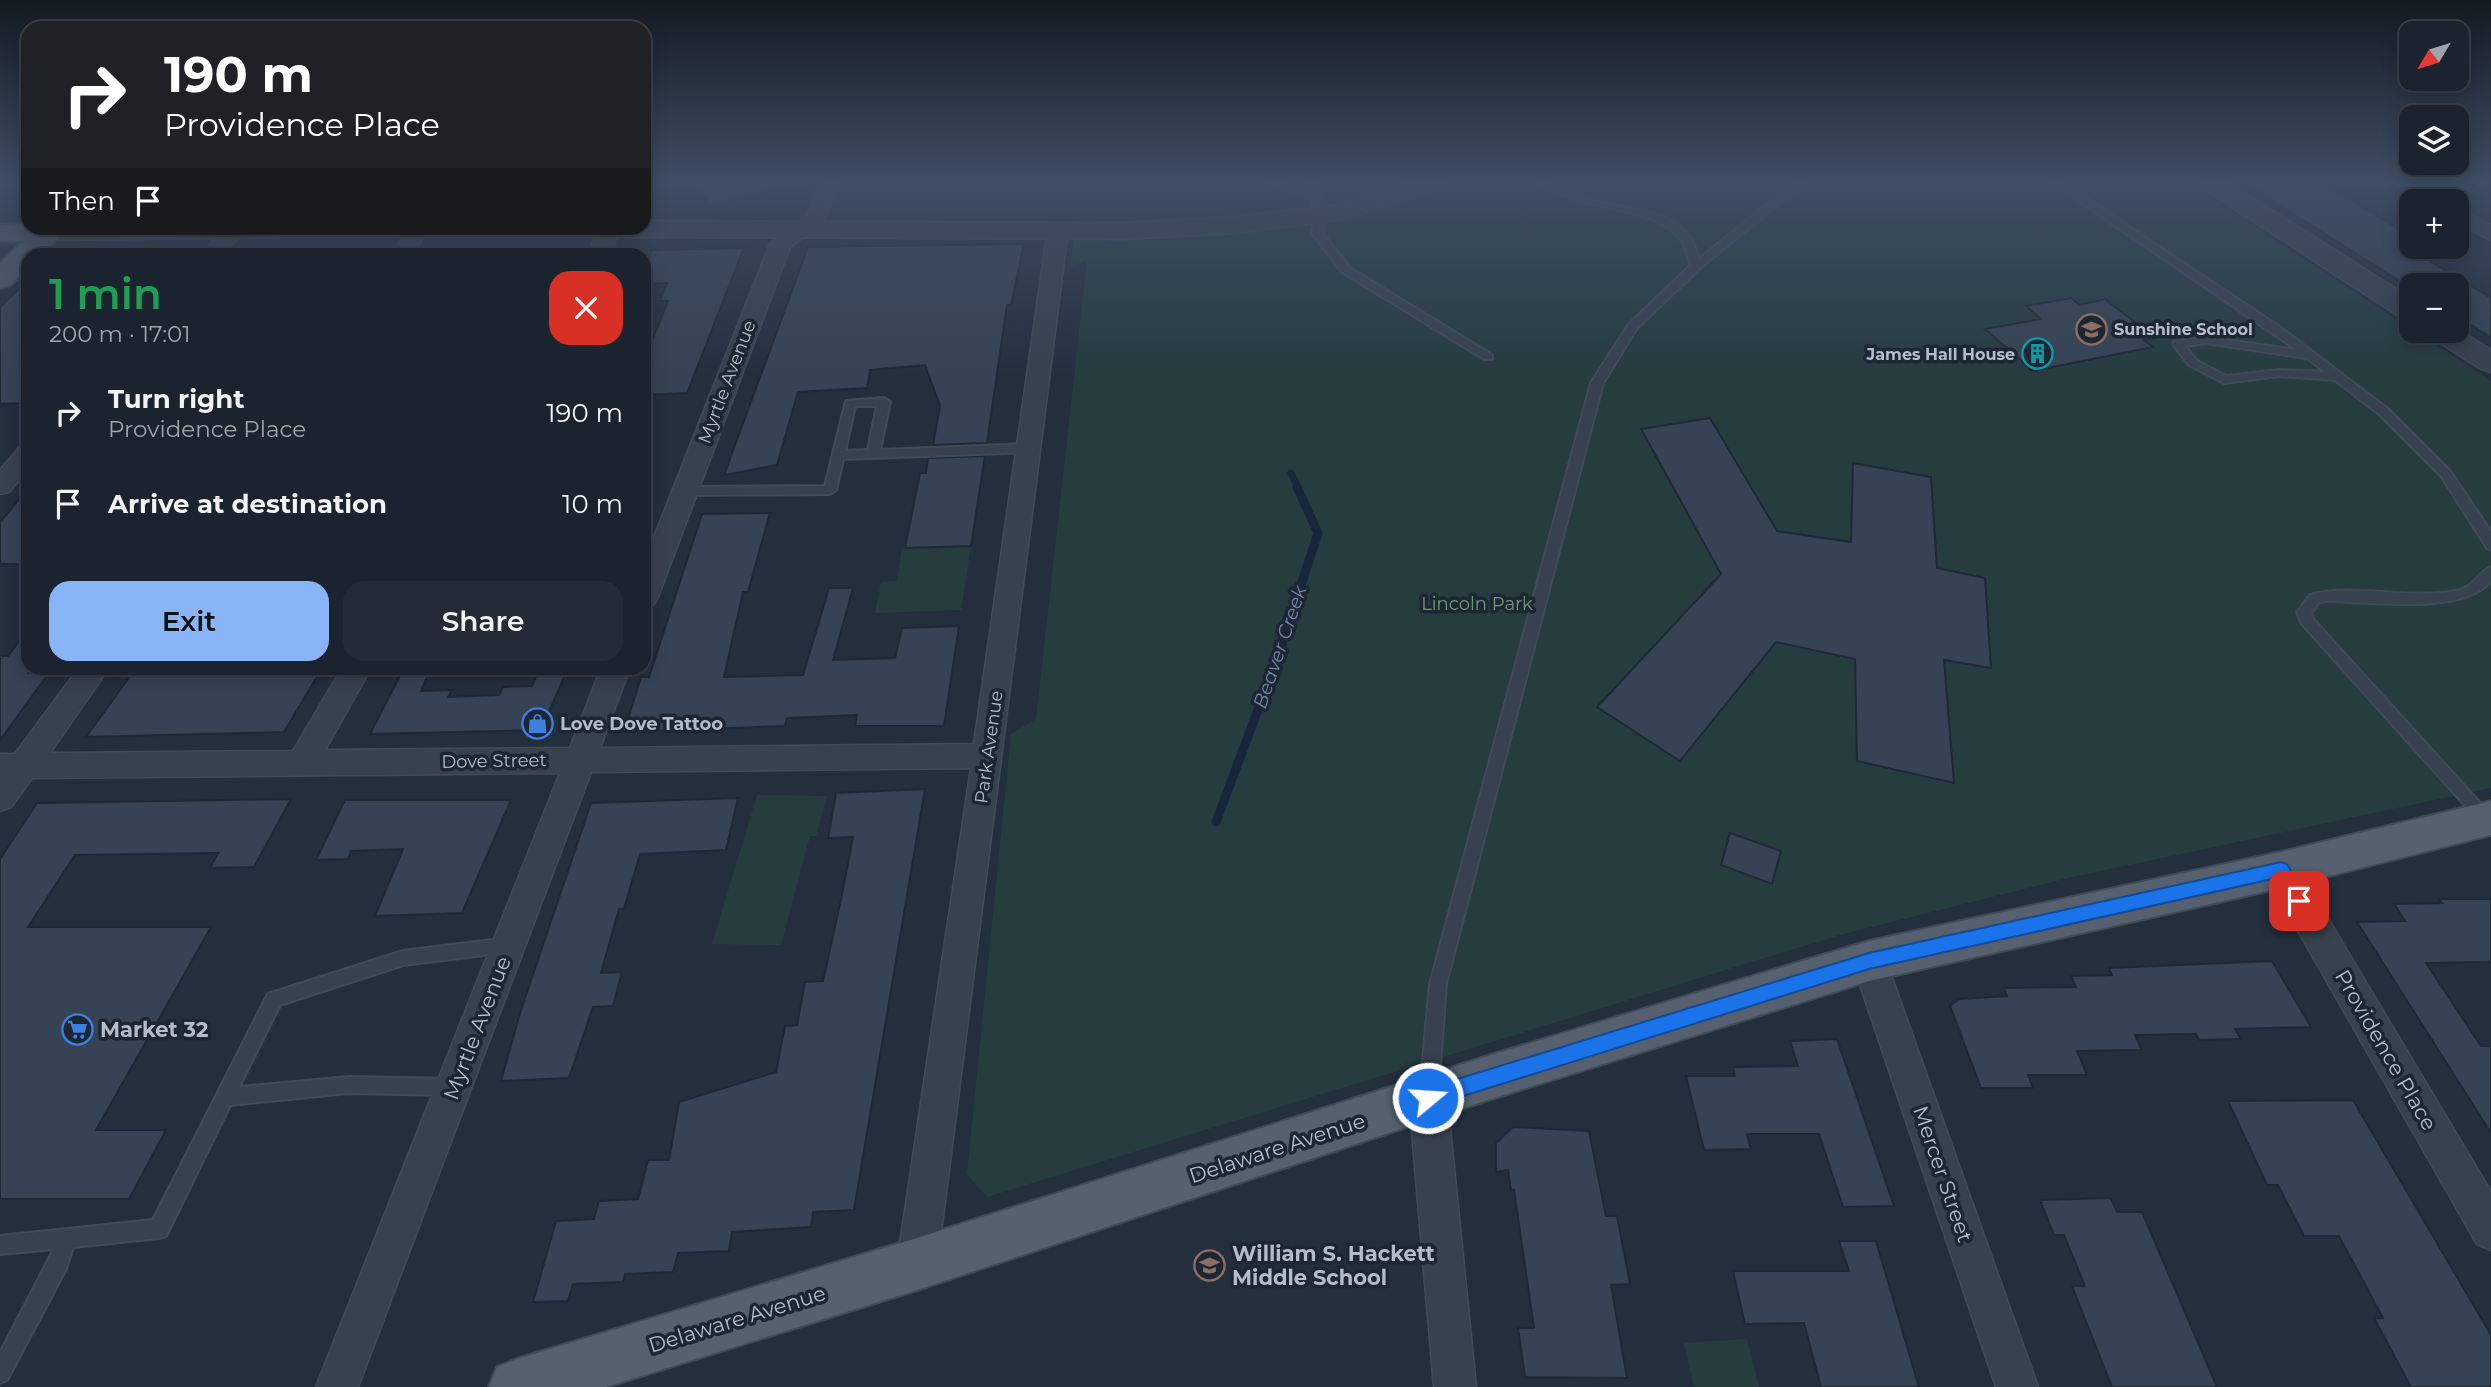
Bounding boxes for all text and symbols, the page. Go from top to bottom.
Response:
north arrow [2399,21,2469,91]
map controls [2399,21,2469,343]
text: 190 m [164,45,313,104]
icon: right [49,49,140,140]
text: Providence Place [164,105,440,144]
button: layers [2399,105,2469,175]
icon: arrive [129,182,167,220]
text: Then [49,185,115,217]
button: + [2399,189,2469,259]
text: 1 min [49,268,162,320]
button: close [549,271,623,345]
button: − [2399,273,2469,343]
school or university icon: Sunshine School [2074,312,2108,346]
street label: Myrtle Avenue [693,317,761,447]
text: 200 m · 17:01 [49,320,191,348]
place label: Sunshine School [2114,320,2253,339]
building icon: James Hall House [2021,337,2055,371]
place label: James Hall House [1866,345,2015,364]
text: Turn right [108,383,244,415]
icon: right [49,394,87,432]
text: 190 m [546,397,623,429]
text: Providence Place [108,415,306,443]
icon: arrive [49,485,87,523]
text: Arrive at destination [108,488,387,520]
text: 10 m [562,488,623,520]
button: Exit [49,581,329,661]
button: Share [343,581,623,661]
water label: Beaver Creek [1248,582,1312,711]
park label: Lincoln Park [1421,593,1533,615]
street label: Park Avenue [970,689,1008,805]
shop icon: Love Dove Tattoo [520,707,554,741]
place label: Love Dove Tattoo [560,713,723,735]
street label: Dove Street [441,749,547,773]
pin [2269,871,2329,931]
icon: arrive [2280,882,2318,920]
street label: Myrtle Avenue [438,953,516,1103]
street label: Providence Place [2330,965,2442,1135]
supermarket icon: Market 32 [60,1012,94,1046]
place label: Market 32 [100,1017,208,1042]
position arrow [1391,1061,1465,1135]
street label: Mercer Street [1908,1103,1978,1245]
street label: Delaware Avenue [1186,1108,1368,1188]
place label: William S. Hackett Middle School [1232,1241,1435,1290]
school or university icon: William S. Hackett Middle School [1192,1248,1226,1282]
street label: Delaware Avenue [645,1280,829,1358]

